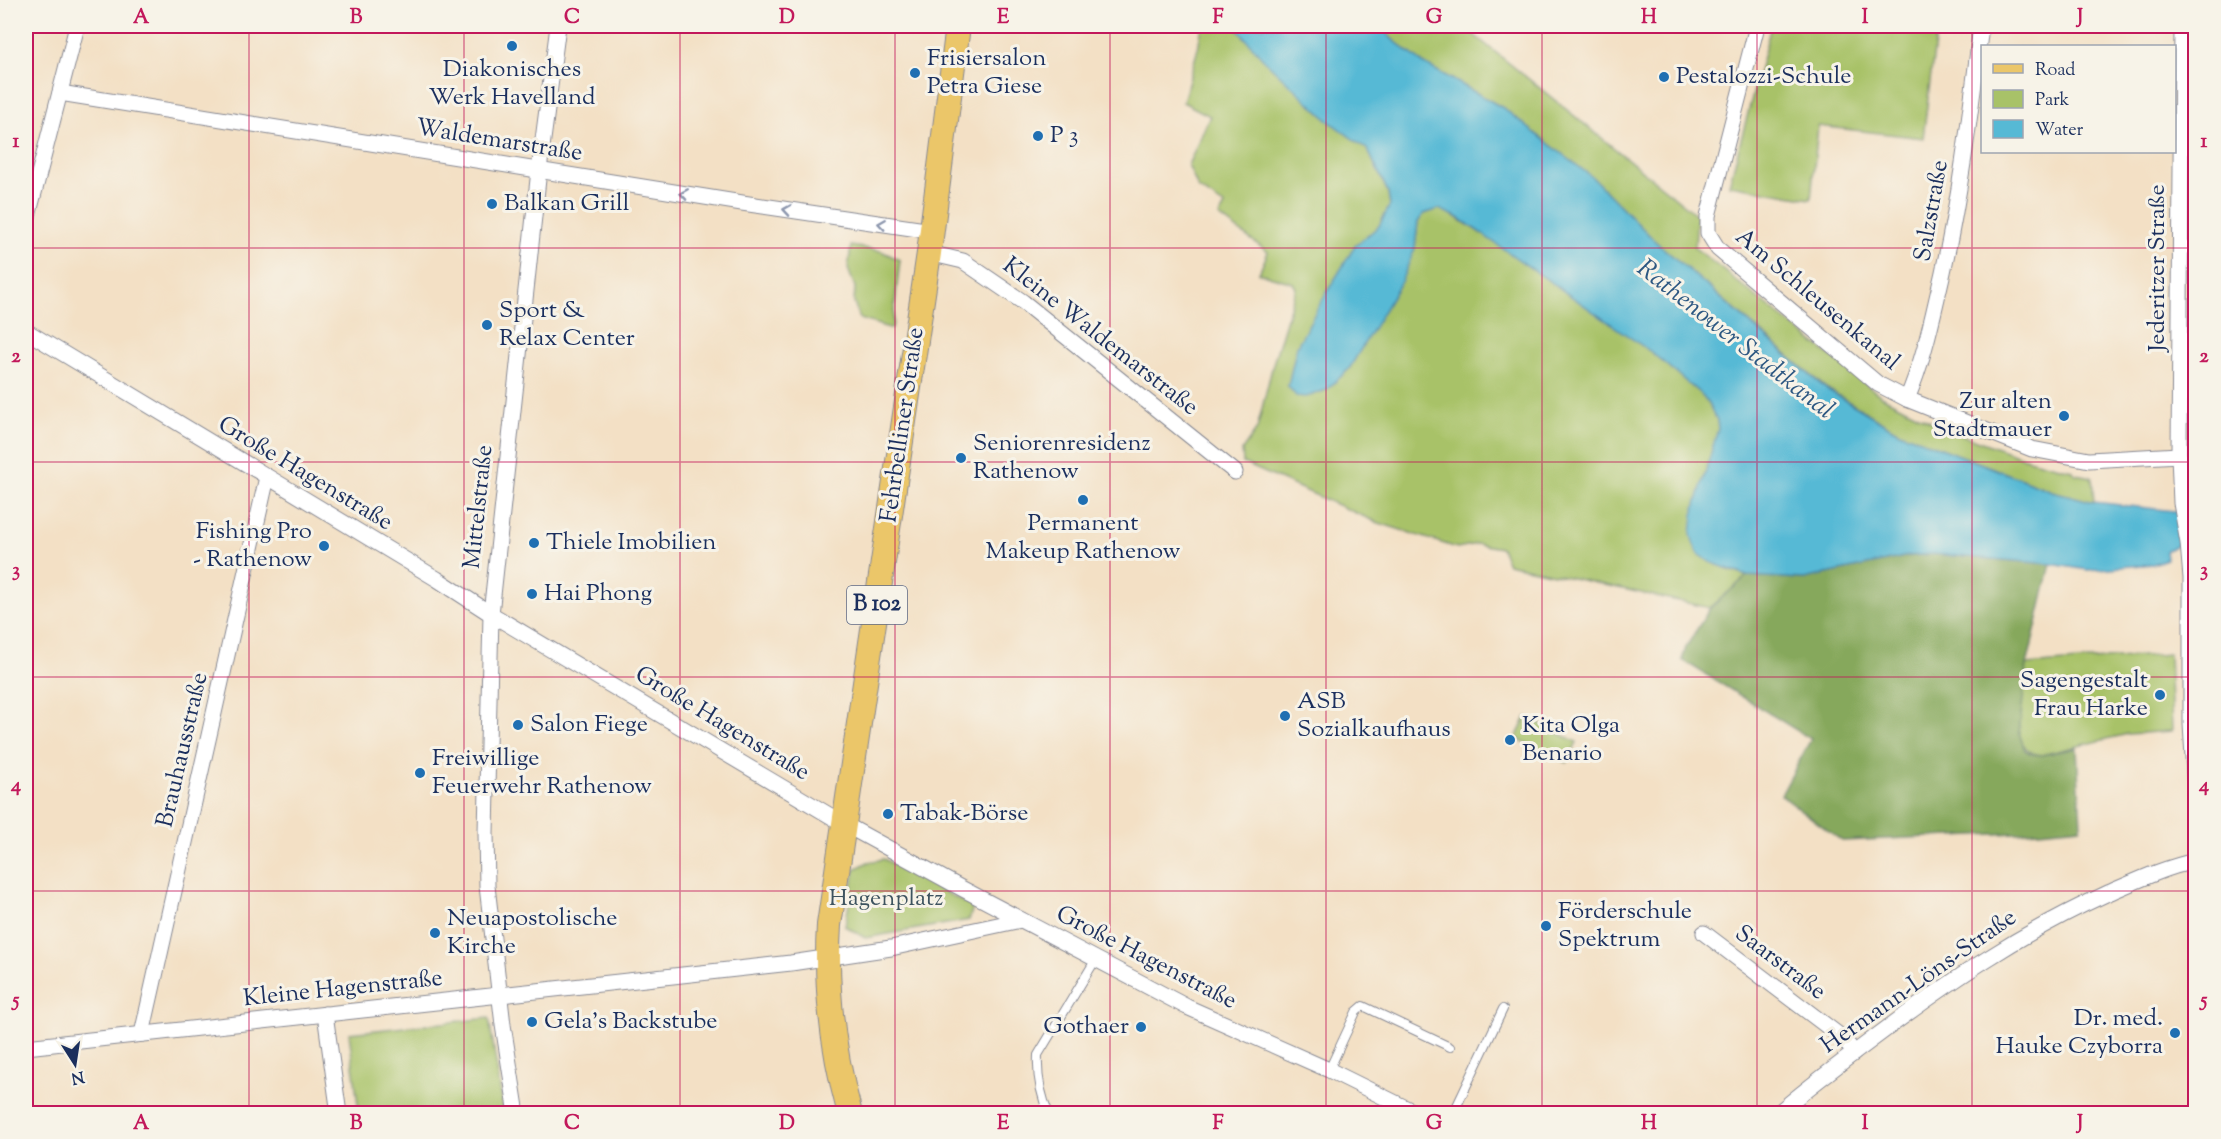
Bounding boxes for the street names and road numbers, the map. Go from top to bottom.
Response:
street label: Waldemarstraße [413,111,585,171]
street label: Salzstraße [1906,157,1958,265]
street label: Jederitzer Straße [2141,184,2175,354]
street label: Am Schleusenkanal [1727,221,1907,379]
street label: Kleine Waldemarstraße [995,250,1205,424]
street label: Fehrbelliner Straße [872,325,934,525]
street label: Große Hagenstraße [211,408,399,540]
street label: Mittelstraße [456,443,502,571]
road number: B 102 [847,586,907,624]
street label: Große Hagenstraße [628,658,816,790]
street label: Brauhausstraße [149,669,217,831]
street label: Große Hagenstraße [1050,898,1242,1018]
street label: Hermann-Löns-Straße [1814,901,2024,1063]
street label: Saarstraße [1727,917,1833,1009]
street label: Kleine Hagenstraße [242,962,444,1016]

